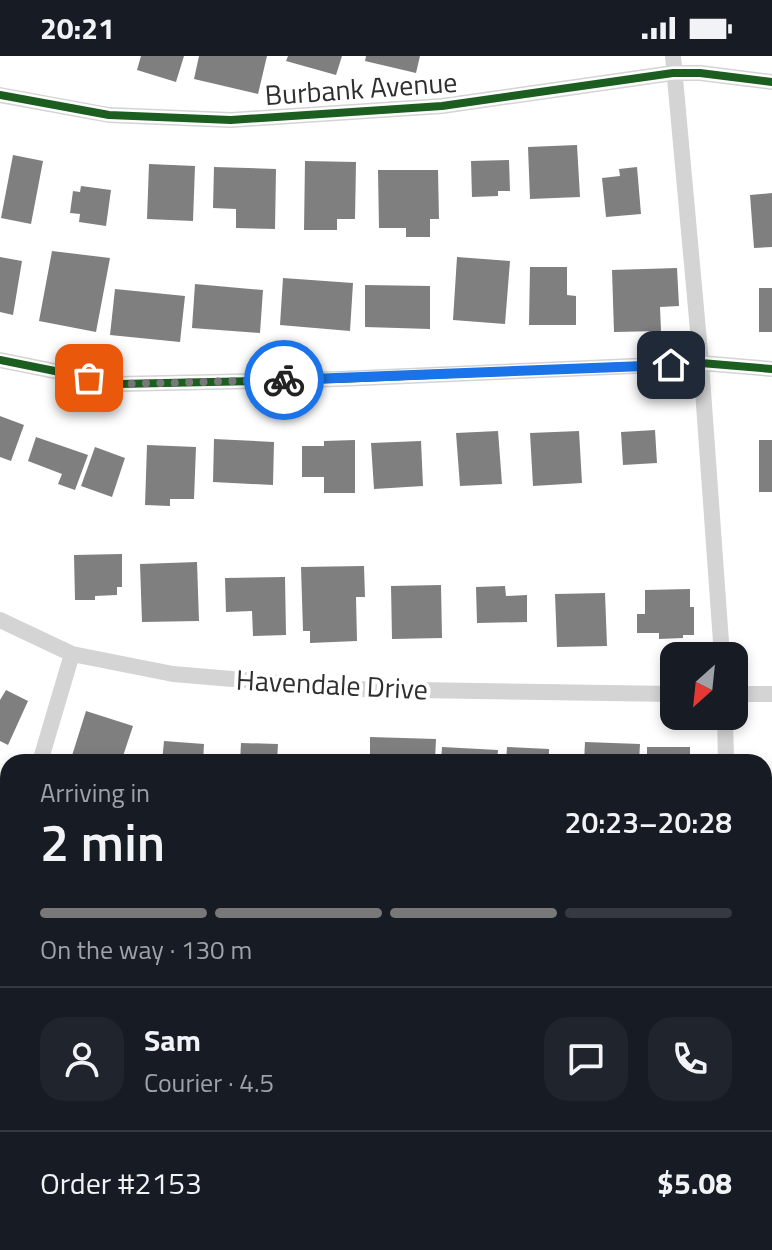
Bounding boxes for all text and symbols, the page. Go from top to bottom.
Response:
text: 20:21 [40,5,115,51]
street label: Burbank Avenue [263,60,459,116]
pin [637,331,705,399]
courier [244,340,324,420]
icon: home [649,343,693,387]
pin [55,344,123,412]
icon: bag [67,356,111,400]
icon: bike [262,358,306,402]
north arrow [660,642,748,730]
map controls [660,642,748,730]
street label: Havendale Drive [235,658,429,710]
text: Arriving in [40,773,150,812]
text: 20:23–20:28 [565,799,732,845]
text: 2 min [40,802,165,881]
text: On the way · 130 m [40,930,252,969]
button: person [40,1017,124,1101]
text: Sam [144,1017,201,1063]
button: chat [544,1017,628,1101]
button: phone [648,1017,732,1101]
text: Courier · 4.5 [144,1063,274,1102]
text: Order #2153 [40,1160,202,1206]
text: $5.08 [657,1160,732,1206]

